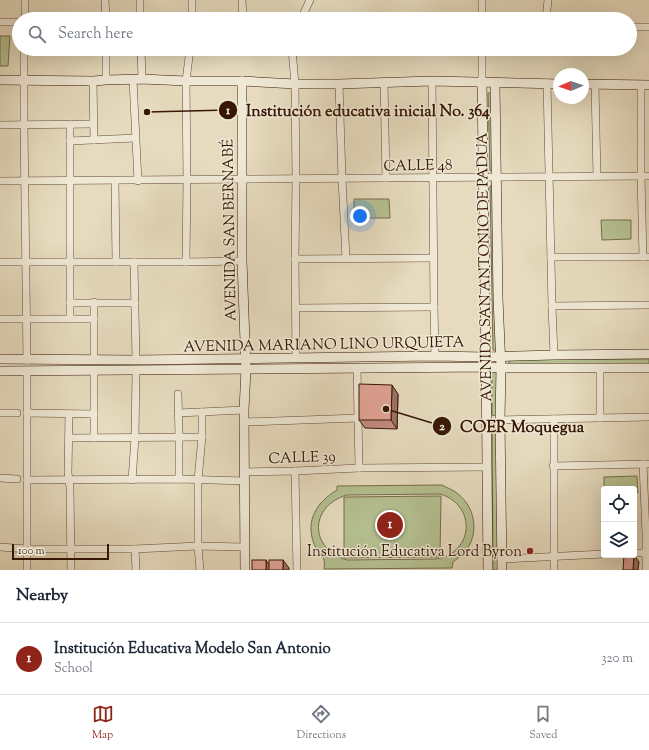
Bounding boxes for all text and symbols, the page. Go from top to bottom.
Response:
search box [12,12,637,56]
icon: search [26,23,48,45]
text: Search here [58,24,133,45]
north arrow [553,68,589,104]
callout: Institución educativa inicial No. 364 [218,96,498,124]
text: Institución educativa inicial No. 364 [246,101,490,124]
text: 1 [225,102,231,120]
street label: AVENIDA SAN ANTONIO DE PADUA [473,132,498,402]
street label: AVENIDA SAN BERNABÉ [217,139,243,321]
street label: CALLE 48 [383,155,453,178]
your location [350,206,370,226]
street label: AVENIDA MARIANO LINO URQUIETA [183,333,465,358]
callout: COER Moquegua [432,412,592,440]
text: COER Moquegua [460,417,585,440]
text: 2 [439,418,445,436]
street label: CALLE 39 [268,447,336,470]
map controls [601,486,637,558]
button: locate [601,486,637,522]
pin: 1 [377,510,403,540]
button: layers [601,522,637,558]
scale bar [12,542,109,561]
place label: Institución Educativa Lord Byron [307,542,522,563]
text: 100 m [18,543,45,559]
marker: Institución Educativa Lord Byron [525,546,535,556]
text: Nearby [16,584,68,608]
text: Institución Educativa Modelo San Antonio [54,639,331,660]
text: 1 [27,650,31,668]
text: 320 m [601,650,633,668]
text: School [54,660,93,678]
tab: Map [92,703,114,743]
tab: Directions [297,703,346,743]
tab: Saved [529,703,557,743]

